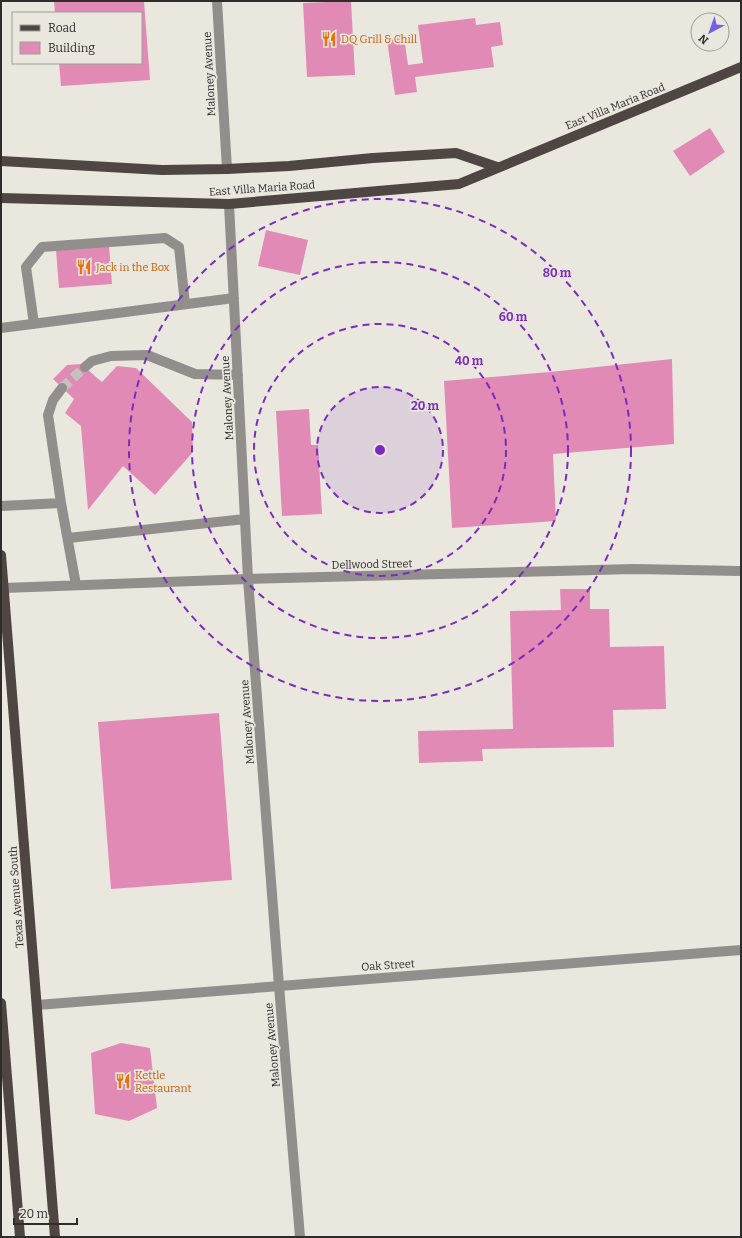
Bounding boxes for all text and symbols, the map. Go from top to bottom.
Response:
legend [12,12,142,64]
north arrow [690,12,730,52]
text: Road [48,21,76,35]
restaurant icon: DQ Grill & Chill [320,30,338,48]
street label: Maloney Avenue [201,31,218,117]
text: N [696,31,711,47]
place label: DQ Grill & Chill [341,33,417,46]
text: Building [48,41,95,55]
street label: East Villa Maria Road [563,80,667,132]
street label: East Villa Maria Road [208,178,316,199]
restaurant icon: Jack in the Box [75,258,93,276]
place label: Jack in the Box [95,261,170,274]
text: 80 m [543,266,572,280]
text: 60 m [499,310,528,324]
text: 40 m [455,354,484,368]
street label: Maloney Avenue [219,355,236,441]
text: 20 m [411,399,440,413]
centre of rings [373,443,387,457]
street label: Dellwood Street [331,557,413,572]
street label: Maloney Avenue [238,679,257,765]
street label: Texas Avenue South [6,845,27,948]
street label: Oak Street [361,957,415,974]
street label: Maloney Avenue [262,1002,283,1088]
place label: Kettle Restaurant [135,1069,191,1095]
restaurant icon: Kettle Restaurant [114,1072,132,1090]
scale bar [14,1200,77,1226]
text: 20 m [20,1207,49,1221]

